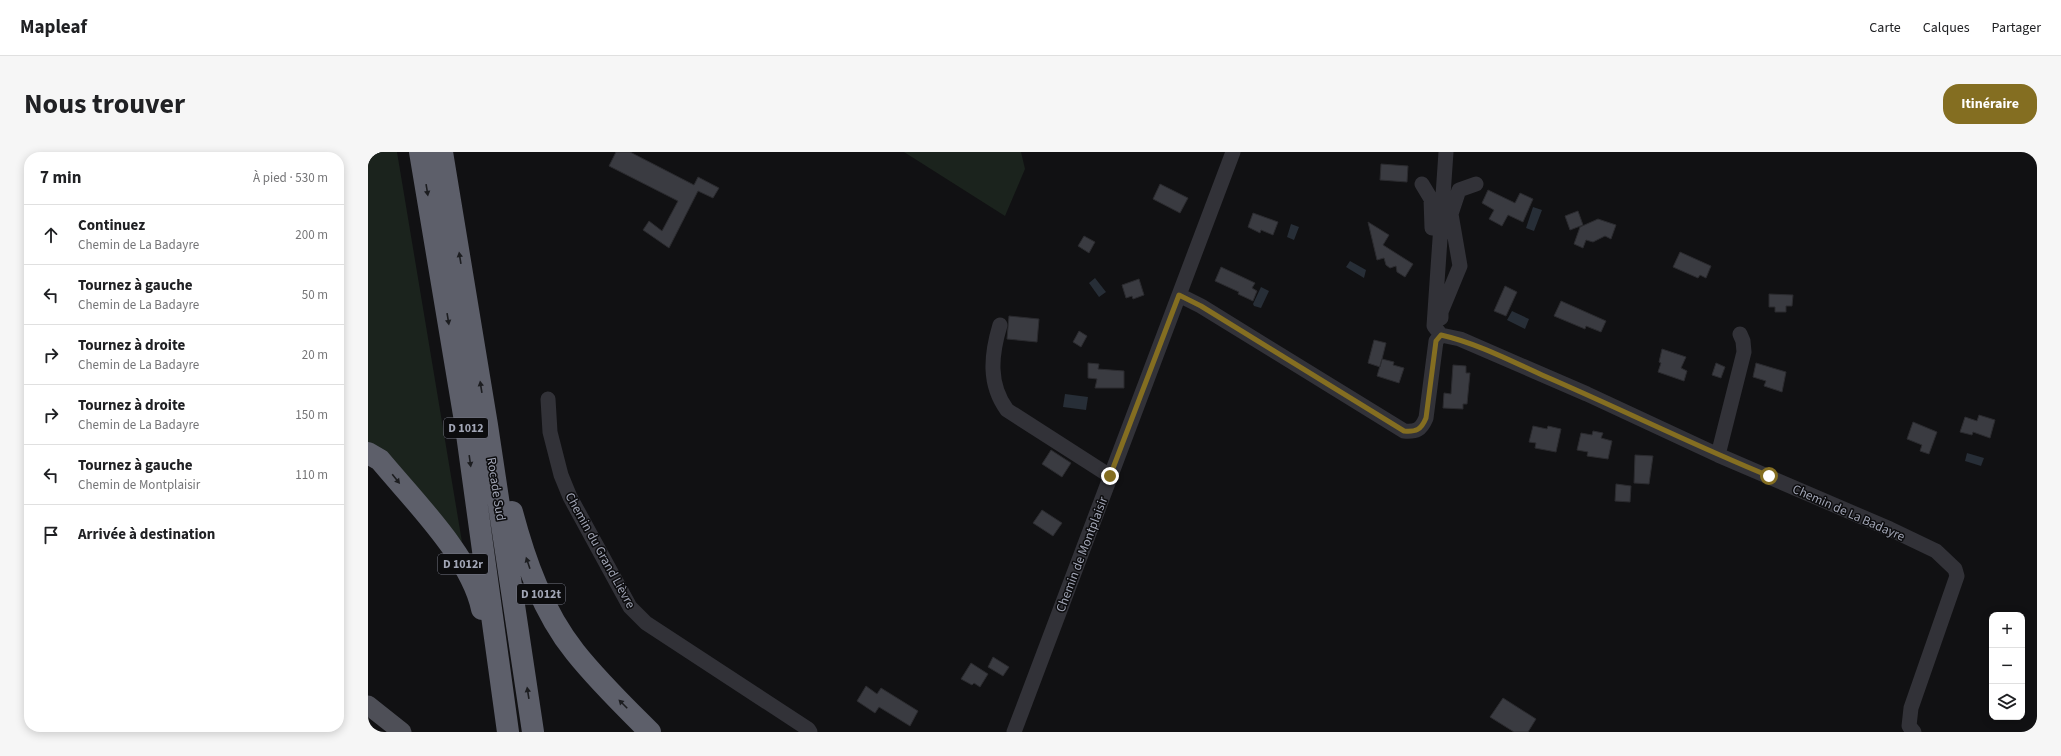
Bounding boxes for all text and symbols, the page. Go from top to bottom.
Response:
text: Mapleaf [20,14,87,41]
text: Carte [1869,18,1901,38]
text: Calques [1923,18,1970,38]
text: Partager [1992,18,2041,38]
text: Nous trouver [24,84,185,124]
button: Itinéraire [1943,84,2037,124]
text: 7 min [40,166,81,190]
text: À pied · 530 m [253,169,328,187]
one-way arrow [424,184,430,197]
text: Continuez [78,215,145,236]
icon: ahead [40,224,62,246]
text: 200 m [295,226,328,244]
text: Chemin de La Badayre [78,236,199,254]
one-way arrow [456,252,462,265]
text: Tournez à gauche [78,275,193,296]
icon: left [40,284,62,306]
text: 50 m [302,286,328,304]
text: Chemin de La Badayre [78,296,199,314]
one-way arrow [445,313,451,325]
text: Tournez à droite [78,335,185,356]
icon: right [40,344,62,366]
text: 20 m [302,346,328,364]
text: Chemin de La Badayre [78,356,199,374]
one-way arrow [478,381,484,393]
text: Tournez à droite [78,395,185,416]
icon: right [40,404,62,426]
text: 150 m [295,406,328,424]
text: Chemin de La Badayre [78,416,199,434]
road number: D 1012 [444,418,488,438]
text: Tournez à gauche [78,455,193,476]
one-way arrow [467,455,473,467]
street label: Rocade Sud [482,456,510,522]
icon: left [40,464,62,486]
text: 110 m [295,466,328,484]
route end [1101,467,1119,485]
route start [1760,467,1778,485]
one-way arrow [392,474,401,485]
text: Chemin de Montplaisir [78,476,200,494]
street label: Chemin de La Badayre [1790,480,1908,546]
street label: Chemin du Grand Lièvre [561,489,640,612]
street label: Chemin de Montplaisir [1052,494,1112,615]
icon: arrive [40,524,62,546]
text: Arrivée à destination [78,524,215,545]
road number: D 1012r [438,554,488,574]
one-way arrow [525,556,531,568]
road number: D 1012t [517,584,565,604]
map controls [1989,612,2025,720]
button: + [1989,612,2025,648]
button: − [1989,648,2025,684]
button: layers [1989,684,2025,720]
one-way arrow [525,687,531,699]
one-way arrow [618,699,628,709]

